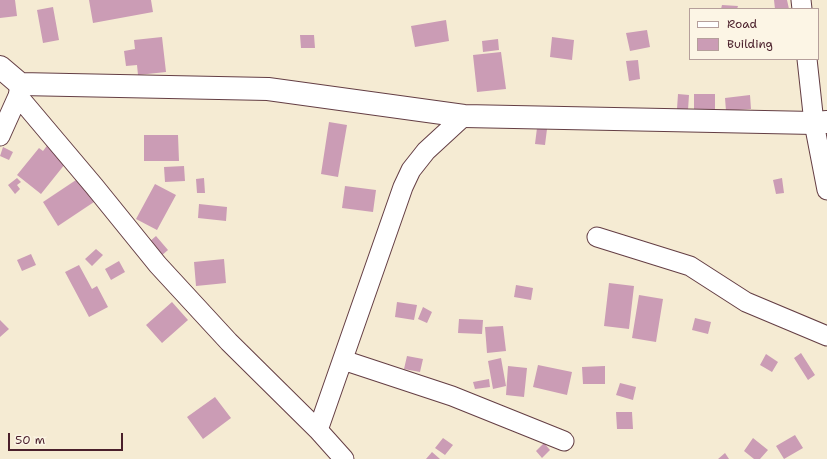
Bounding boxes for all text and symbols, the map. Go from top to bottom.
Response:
legend [689,8,819,60]
text: Road [727,16,757,32]
text: Building [727,36,773,52]
scale bar [10,425,125,451]
text: 50 m [15,432,45,448]

